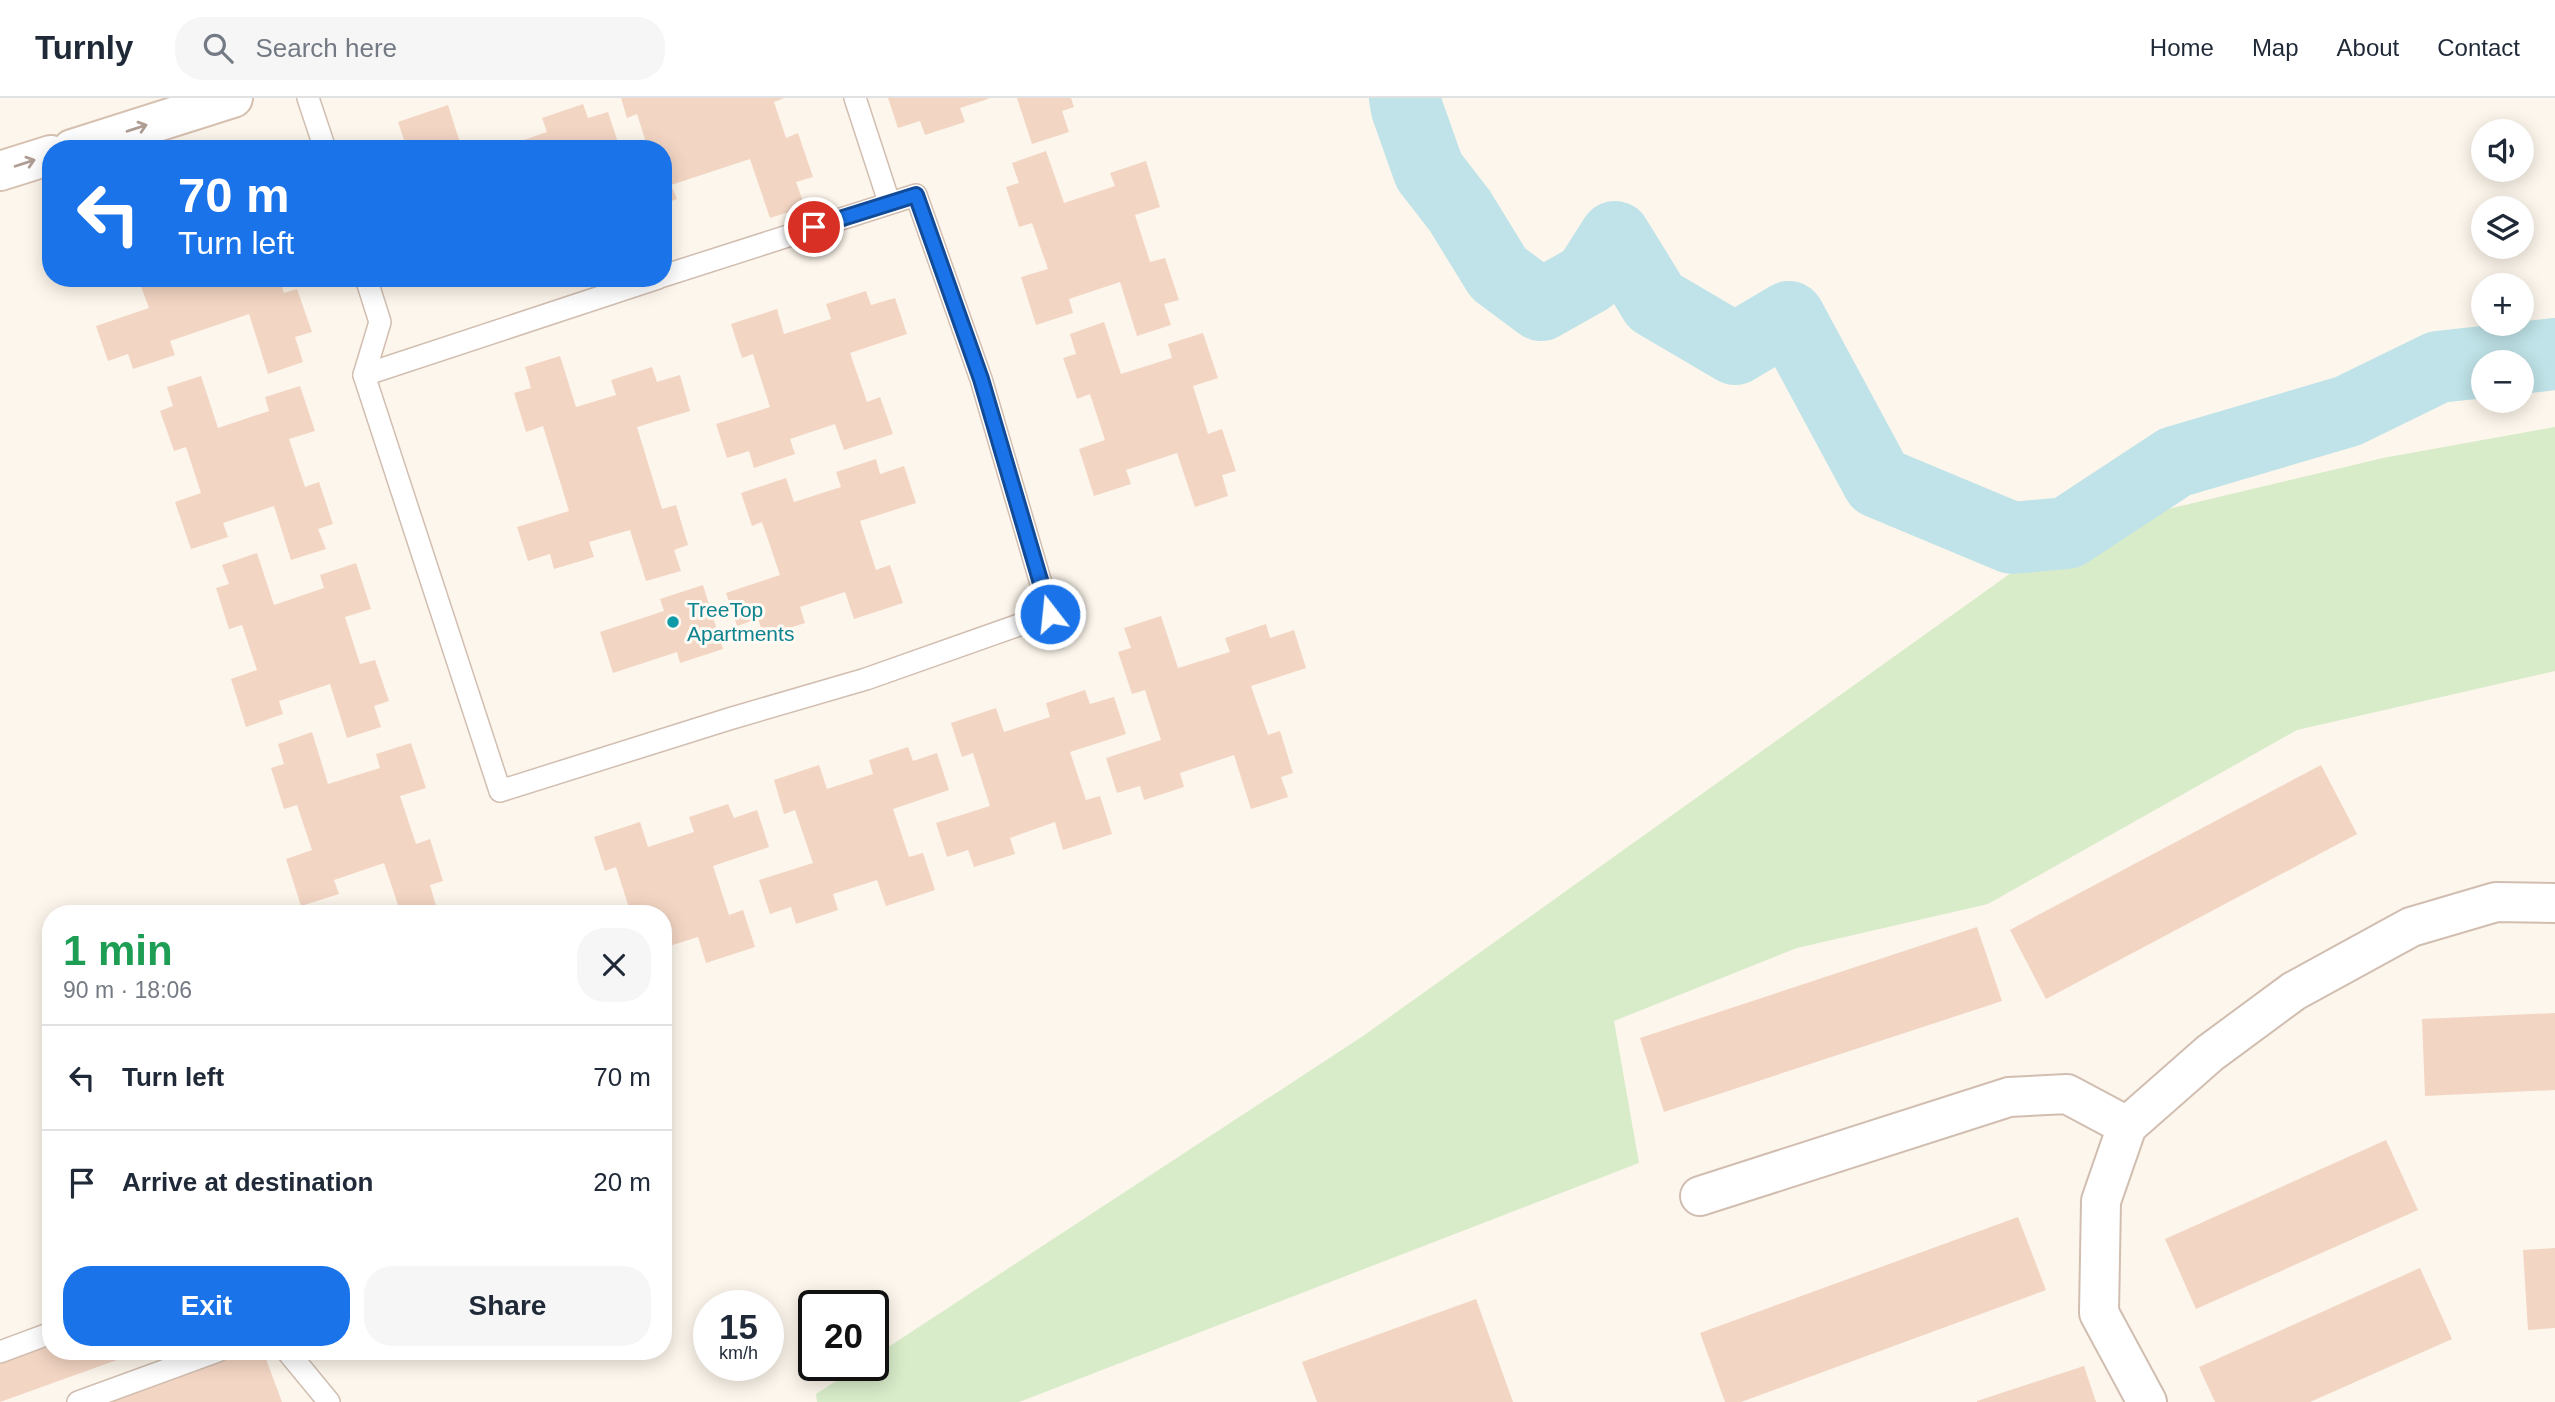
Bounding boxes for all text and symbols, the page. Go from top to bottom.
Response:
search box [175,17,665,80]
text: Turnly [35,29,133,66]
icon: search [199,29,237,67]
text: Search here [255,33,397,63]
text: Home [2150,34,2214,61]
text: Map [2252,34,2299,61]
text: About [2337,34,2399,61]
text: Contact [2437,34,2520,61]
map controls [2471,119,2534,413]
button: sound [2471,119,2534,182]
one-way arrow [126,121,148,134]
one-way arrow [14,156,36,169]
icon: left [63,168,154,259]
text: 70 m [178,168,290,222]
button: layers [2471,196,2534,259]
pin [784,197,844,257]
icon: arrive [795,208,833,246]
text: Turn left [178,225,294,261]
button: + [2471,273,2534,336]
button: − [2471,350,2534,413]
position arrow [1013,577,1087,651]
place label: TreeTop Apartments [687,598,794,645]
marker: TreeTop Apartments [665,614,681,630]
text: 1 min [63,927,173,974]
button: close [577,928,651,1002]
text: 90 m · 18:06 [63,977,192,1003]
icon: left [63,1059,101,1097]
text: Turn left [122,1062,224,1092]
text: 70 m [593,1062,651,1092]
icon: arrive [63,1164,101,1202]
text: Arrive at destination [122,1167,373,1197]
text: 20 m [593,1167,651,1197]
button: Exit [63,1266,350,1346]
button: Share [364,1266,651,1346]
speed limit sign: 20 [798,1290,889,1381]
text: 15 [719,1307,758,1346]
text: km/h [719,1343,758,1363]

